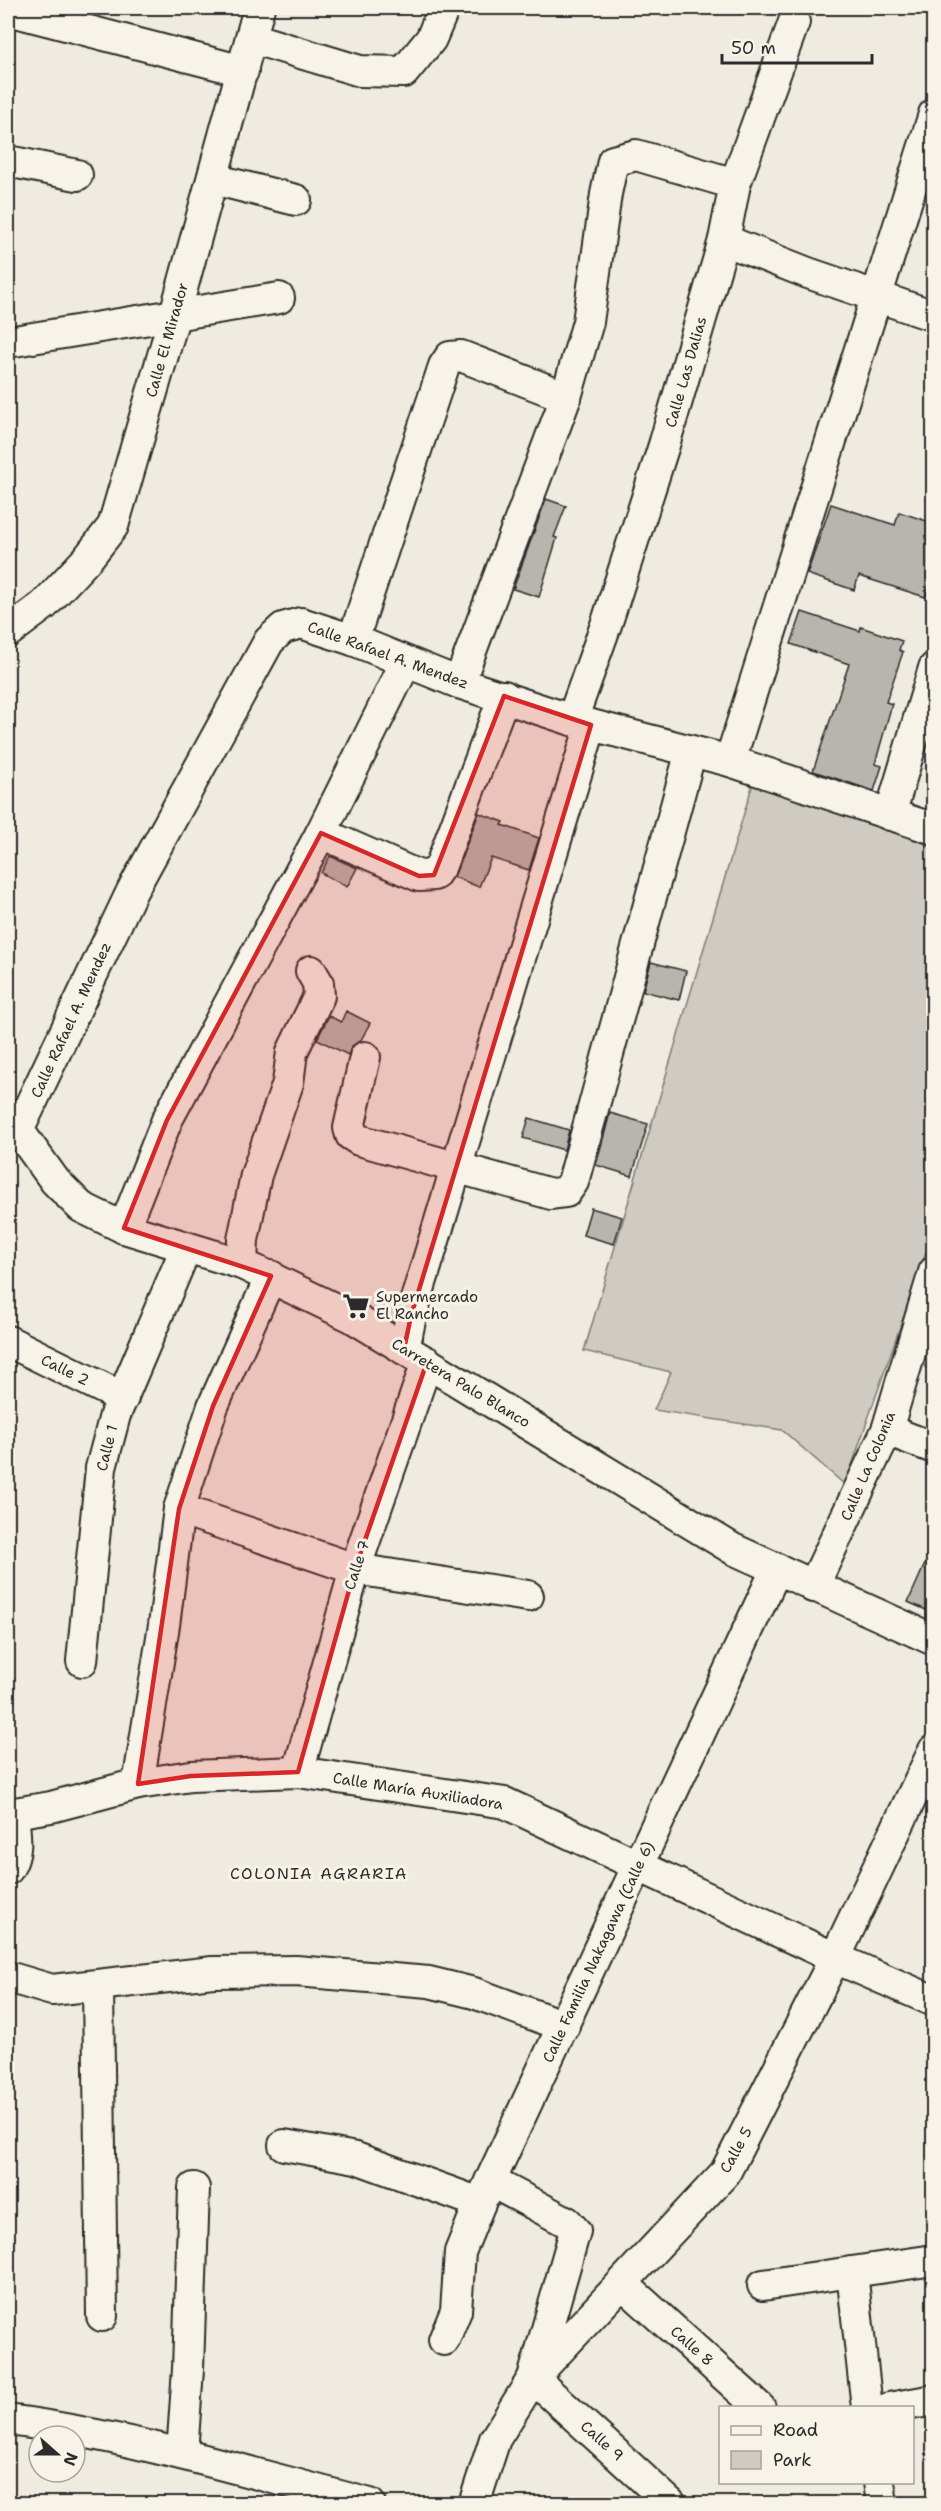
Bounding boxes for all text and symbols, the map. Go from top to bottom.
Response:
scale bar [722,27,872,65]
text: 50 m [731,36,776,60]
street label: Calle El Mirador [141,280,193,400]
street label: Calle Las Dalias [661,314,711,430]
street label: Calle Rafael A. Mendez [305,617,471,693]
street label: Calle Rafael A. Mendez [26,939,116,1101]
place label: Supermercado El Rancho [376,1287,478,1324]
supermarket icon: Supermercado El Rancho [341,1291,371,1321]
street label: Carretera Palo Blanco [388,1334,534,1432]
street label: Calle 2 [38,1350,92,1390]
street label: Calle La Colonia [836,1408,900,1524]
street label: Calle 1 [92,1423,122,1473]
street label: Calle 7 [340,1538,374,1592]
street label: Calle María Auxiliadora [331,1768,505,1814]
street label: Calle Familia Nakagawa (Calle 6) [538,1838,658,2066]
district label: COLONIA AGRARIA [230,1863,408,1884]
street label: Calle 5 [715,2123,757,2177]
street label: Calle 8 [666,2321,718,2371]
legend [719,2406,914,2484]
street label: Calle 9 [576,2416,628,2466]
text: Road [773,2418,818,2442]
north arrow [27,2424,87,2484]
text: Park [773,2448,812,2472]
text: N [58,2450,83,2469]

